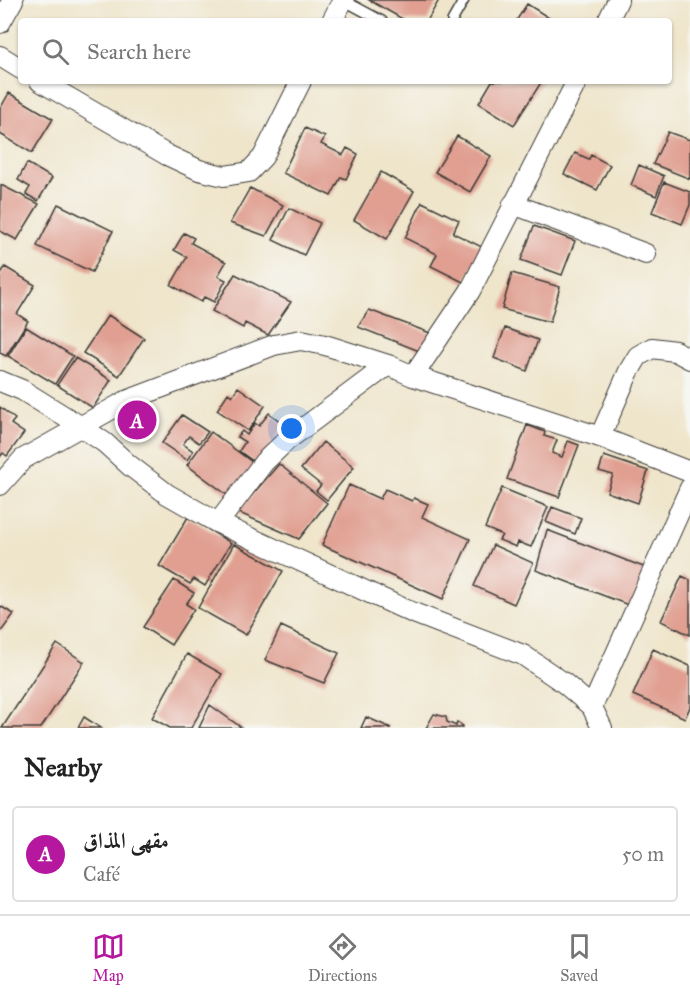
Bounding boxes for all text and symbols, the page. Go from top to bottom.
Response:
search box [18,18,672,84]
icon: search [39,35,72,68]
text: Search here [87,38,191,65]
pin: A [118,398,156,442]
your location [277,414,306,443]
text: Nearby [24,751,102,783]
text: مقهى المذاق [83,827,169,854]
text: A [39,842,52,866]
text: 50 m [622,842,664,866]
text: Café [83,862,120,886]
tab: Map [92,930,125,985]
tab: Directions [308,930,377,985]
tab: Saved [560,930,598,985]

